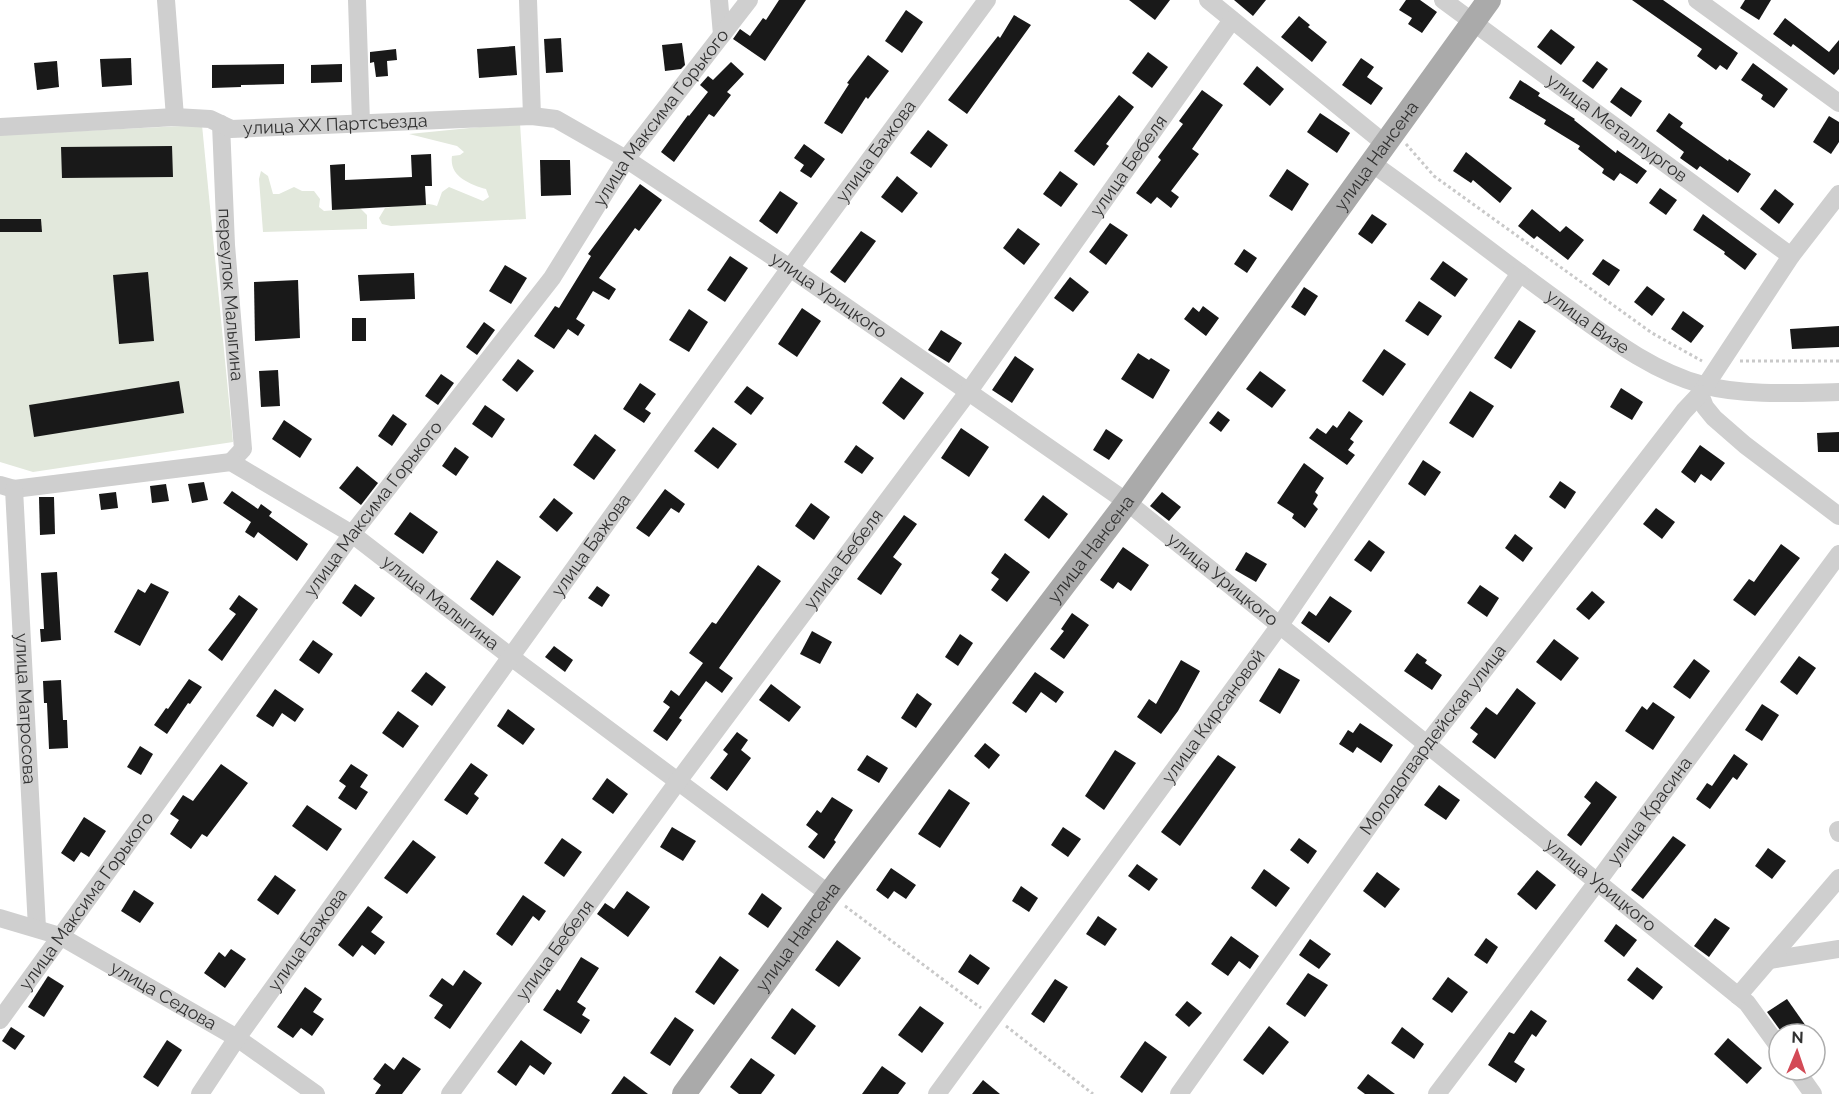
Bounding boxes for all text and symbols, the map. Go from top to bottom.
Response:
street label: улица Максима Горького [588,24,733,210]
street label: улица Металлургов [1543,69,1692,186]
street label: улица Бажова [831,96,920,206]
street label: улица Нансена [1330,97,1423,214]
street label: улица XX Партсъезда [243,110,428,138]
street label: улица Бебеля [1085,111,1171,220]
street label: переулок Малыгина [214,208,248,382]
street label: улица Урицкого [767,247,891,342]
street label: улица Визе [1542,285,1634,358]
street label: улица Максима Горького [299,416,447,600]
street label: улица Бажова [547,489,635,600]
street label: улица Нансена [1043,491,1138,607]
street label: улица Бебеля [799,505,887,613]
street label: улица Урицкого [1163,528,1283,630]
street label: улица Малыгина [378,550,503,654]
street label: улица Матросова [12,633,40,785]
street label: Молодогвардейская улица [1355,640,1510,838]
street label: улица Кирсановой [1157,645,1269,787]
street label: улица Красина [1603,753,1696,869]
street label: улица Максима Горького [14,807,158,994]
street label: улица Урицкого [1541,833,1661,936]
street label: улица Нансена [751,878,844,995]
street label: улица Бажова [263,884,351,995]
street label: улица Бебеля [511,896,598,1004]
street label: улица Седова [107,956,221,1034]
north arrow [1767,1022,1827,1082]
text: N [1791,1028,1804,1047]

